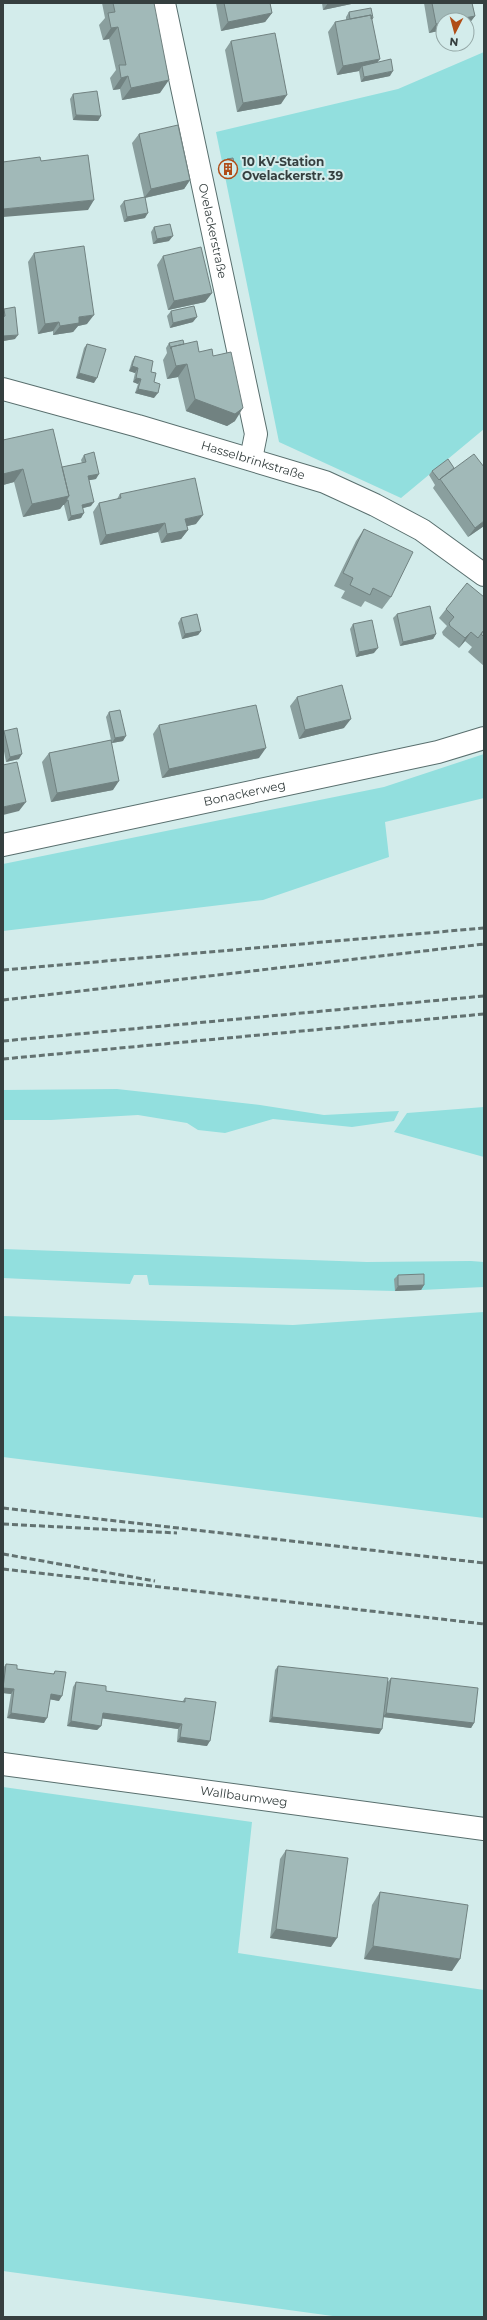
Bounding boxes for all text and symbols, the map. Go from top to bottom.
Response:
north arrow [435,12,475,52]
text: N [449,35,459,49]
place label: 10 kV-Station Ovelackerstr. 39 [242,154,343,183]
building icon: 10 kV-Station Ovelackerstr. 39 [217,158,239,180]
street label: Ovelackerstraße [196,182,231,280]
street label: Hasselbrinkstraße [199,437,307,483]
street label: Bonackerweg [202,777,287,809]
street label: Wallbaumweg [199,1783,288,1809]

